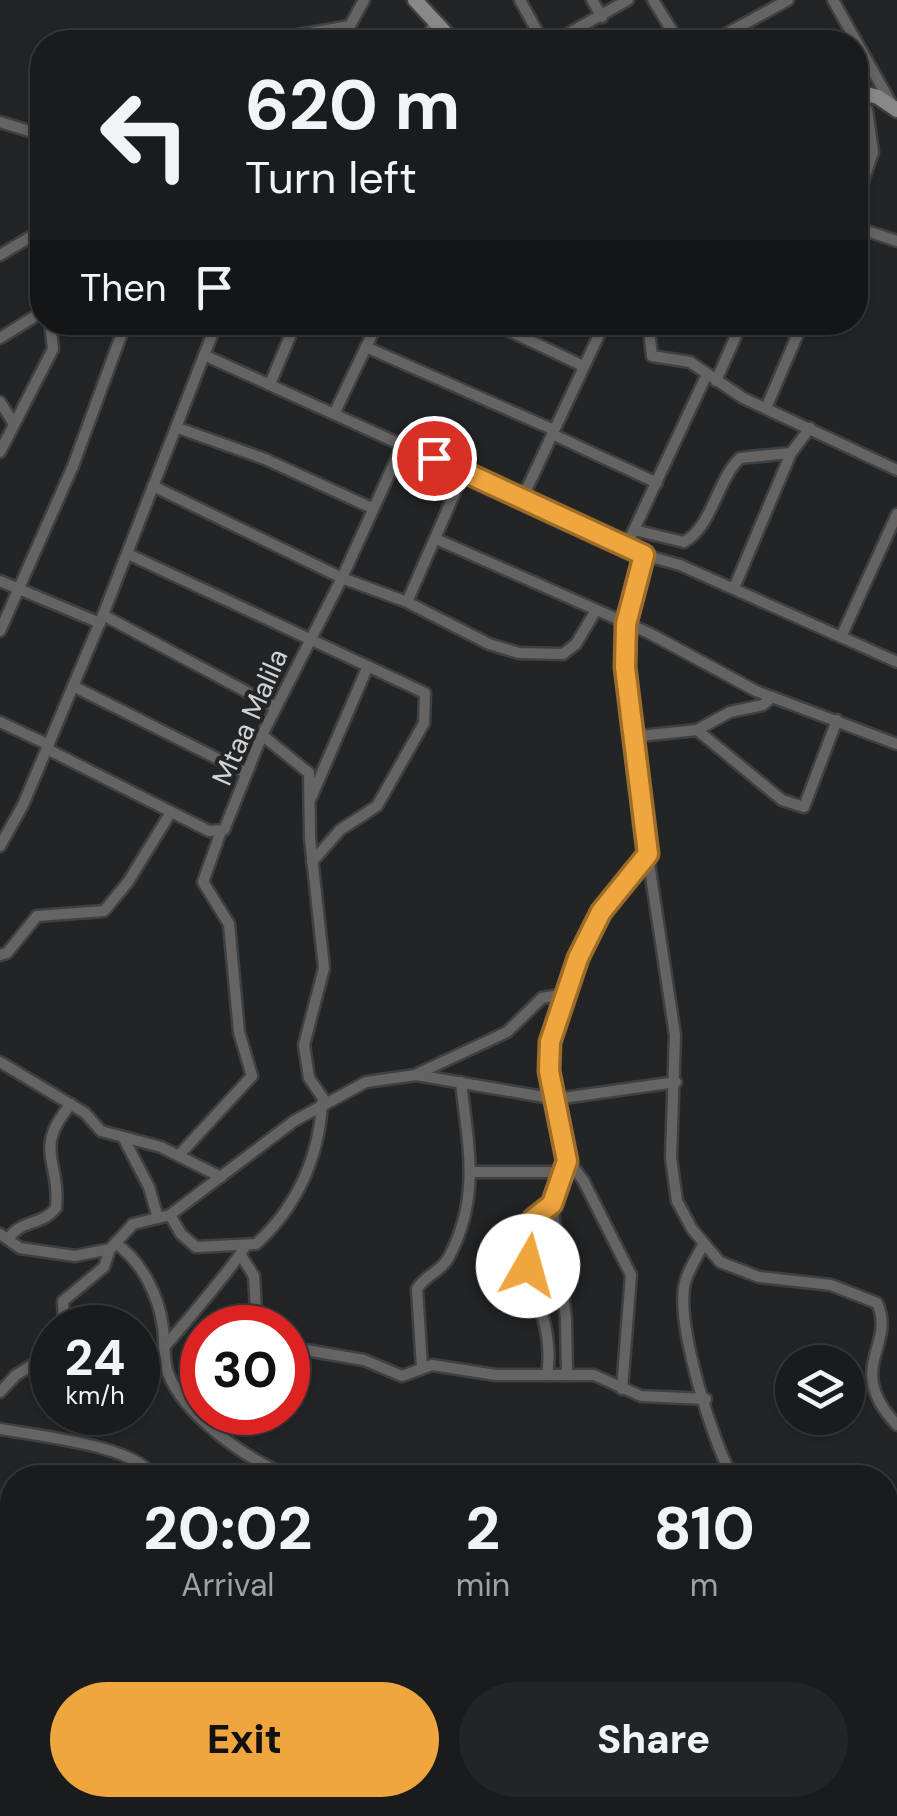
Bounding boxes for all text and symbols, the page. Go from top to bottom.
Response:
text: 620 m [245,60,460,151]
icon: left [80,70,210,200]
text: Turn left [245,148,417,207]
icon: arrive [187,260,242,315]
text: Then [80,263,167,313]
pin [392,416,477,501]
icon: arrive [407,431,462,486]
street label: Mtaa Malila [203,643,297,791]
position arrow [476,1214,580,1318]
speed limit sign: 30 [180,1305,310,1435]
text: 24 [65,1325,126,1391]
map controls [775,1345,865,1435]
button: layers [775,1345,865,1435]
text: km/h [65,1379,125,1412]
text: 20:02 [143,1489,312,1568]
text: 2 [466,1489,500,1568]
text: 810 [653,1489,755,1568]
text: Arrival [181,1564,274,1606]
text: min [456,1564,510,1606]
text: m [690,1564,718,1606]
button: Exit [50,1682,439,1797]
button: Share [459,1682,848,1797]

